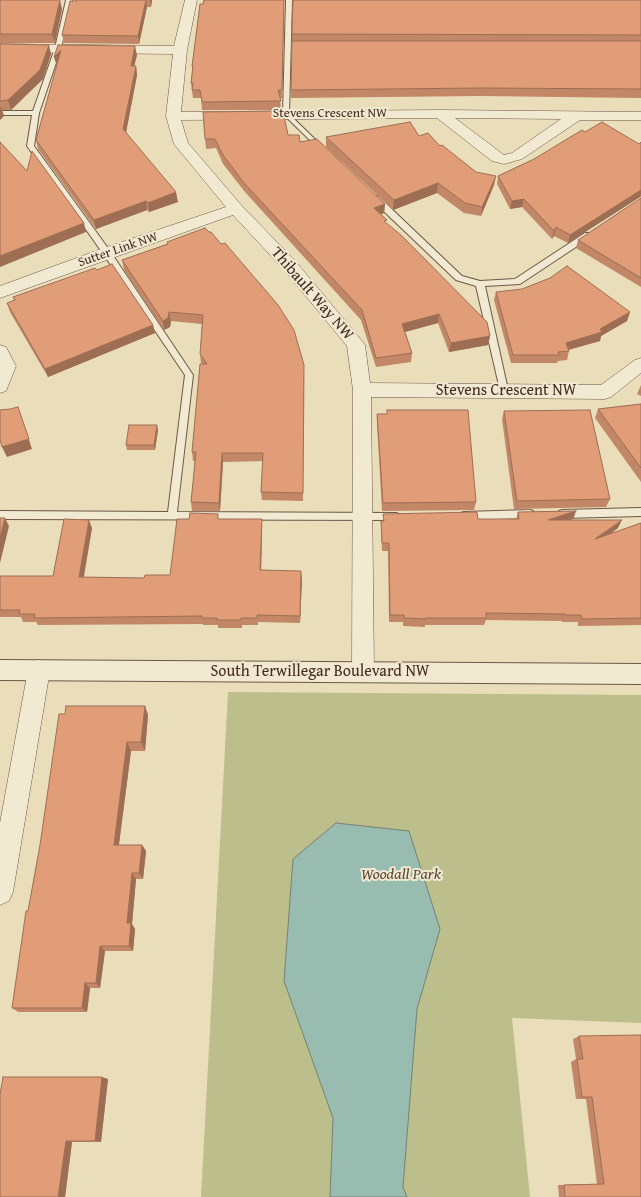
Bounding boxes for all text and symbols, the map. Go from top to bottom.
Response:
street label: Stevens Crescent NW [273,106,387,122]
street label: Sutter Link NW [76,229,160,271]
street label: Thibault Way NW [266,244,358,344]
street label: Stevens Crescent NW [436,381,576,401]
street label: South Terwillegar Boulevard NW [211,662,429,682]
park label: Woodall Park [361,865,441,885]

